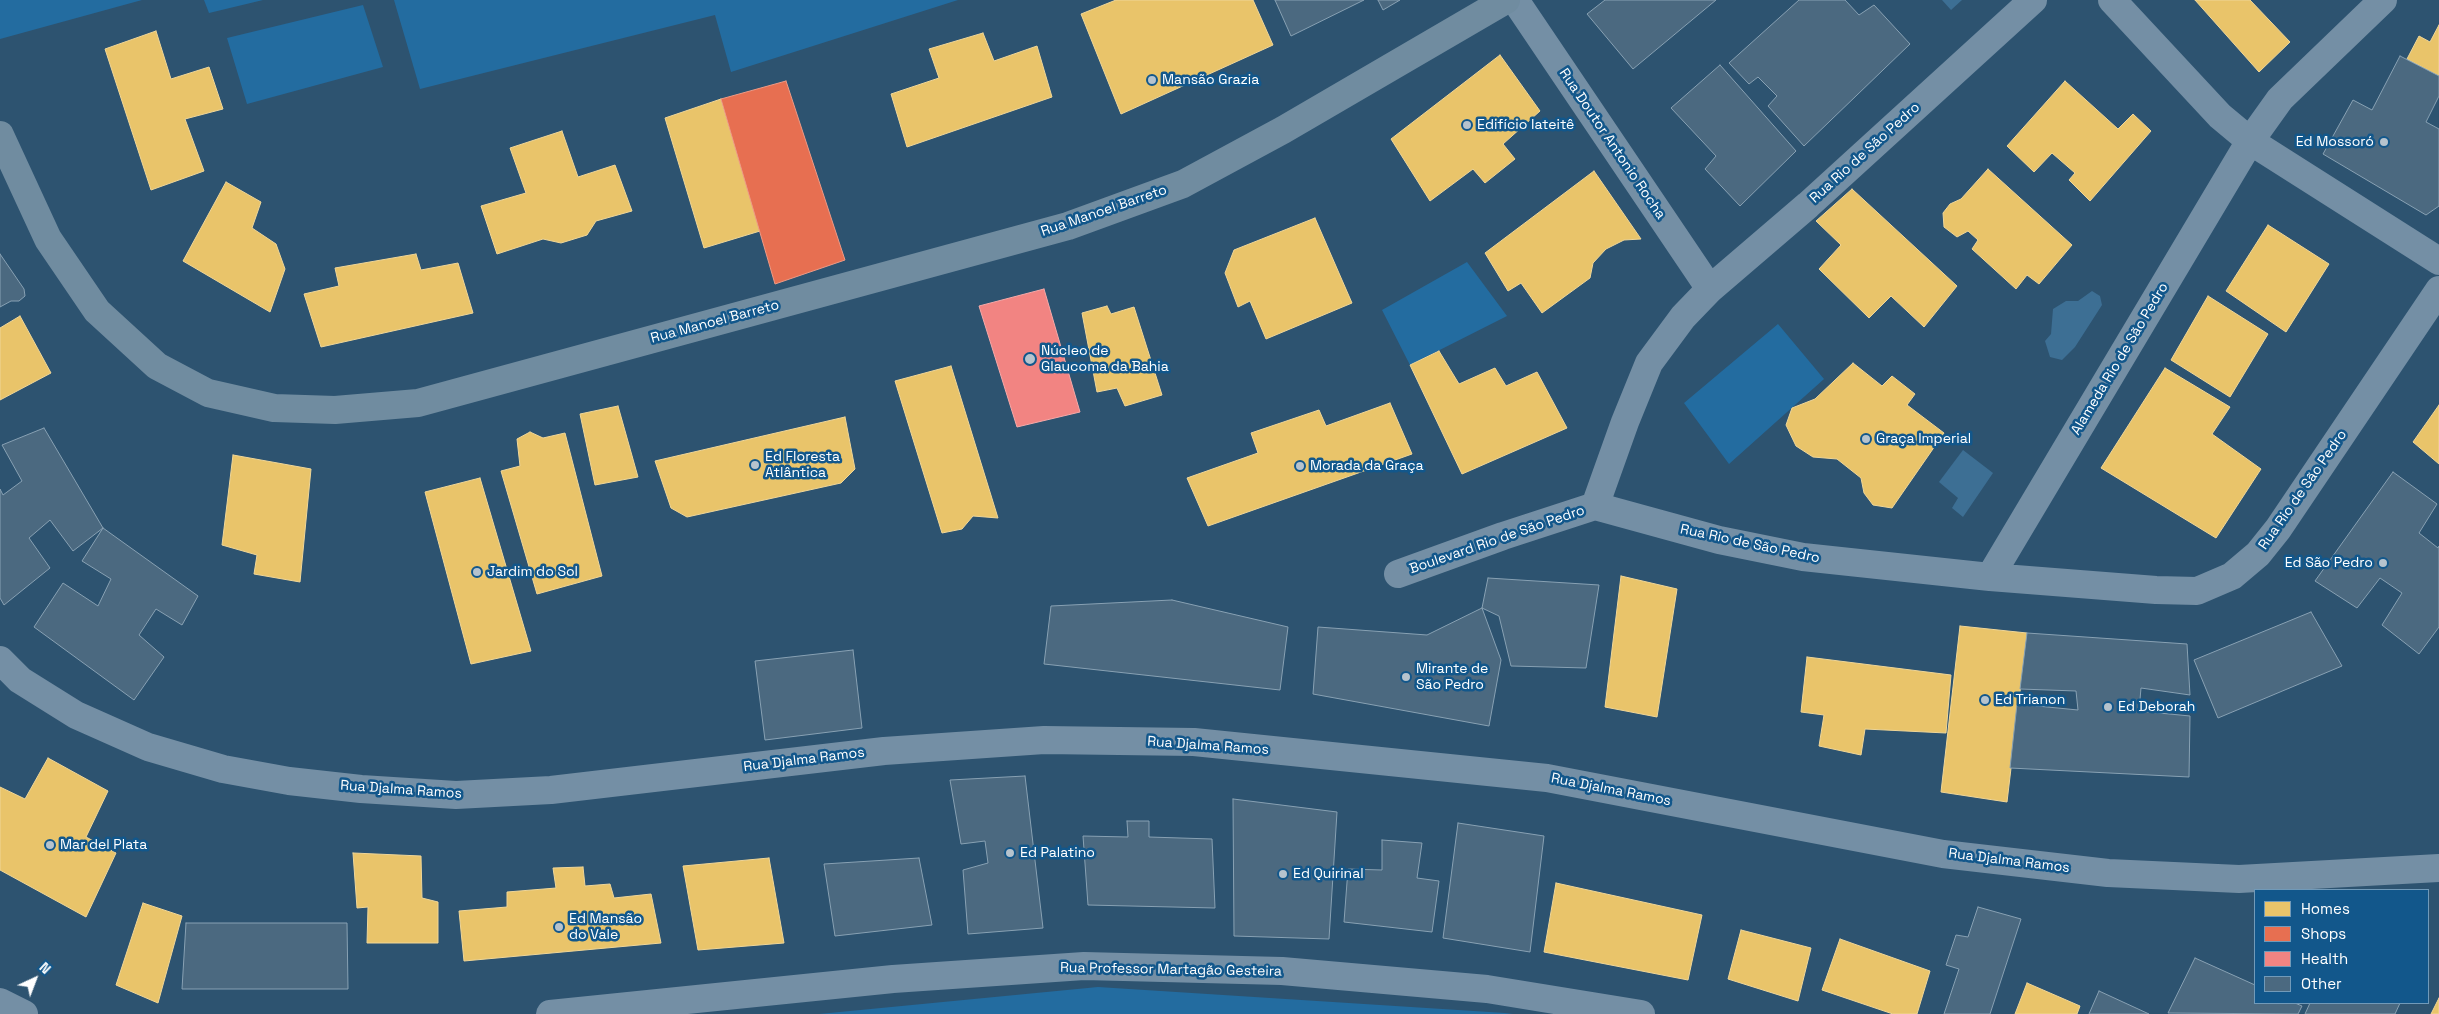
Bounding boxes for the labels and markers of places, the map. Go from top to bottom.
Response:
place label: Mansão Grazia [1162,72,1259,88]
marker: Mansão Grazia [1146,74,1158,86]
place label: Edifício Iateitê [1477,117,1574,133]
marker: Edifício Iateitê [1461,119,1473,131]
place label: Ed Mossoró [2296,134,2374,150]
marker: Ed Mossoró [2378,136,2390,148]
place label: Núcleo de Glaucoma da Bahia [1041,343,1169,376]
marker: Núcleo de Glaucoma da Bahia [1023,352,1037,366]
place label: Graça Imperial [1876,431,1971,447]
marker: Graça Imperial [1860,433,1872,445]
place label: Ed Floresta Atlântica [765,449,840,482]
place label: Morada da Graça [1310,458,1424,474]
marker: Ed Floresta Atlântica [749,459,761,471]
marker: Morada da Graça [1294,460,1306,472]
place label: Ed São Pedro [2285,555,2373,571]
marker: Ed São Pedro [2377,557,2389,569]
place label: Jardim do Sol [487,564,578,580]
marker: Jardim do Sol [471,566,483,578]
place label: Mirante de São Pedro [1416,661,1488,694]
marker: Mirante de São Pedro [1400,671,1412,683]
place label: Ed Trianon [1995,692,2065,708]
marker: Ed Trianon [1979,694,1991,706]
place label: Ed Deborah [2118,699,2195,715]
marker: Ed Deborah [2102,701,2114,713]
place label: Mar del Plata [60,837,147,853]
marker: Mar del Plata [44,839,56,851]
place label: Ed Palatino [1020,845,1095,861]
marker: Ed Palatino [1004,847,1016,859]
place label: Ed Quirinal [1293,866,1364,882]
marker: Ed Quirinal [1277,868,1289,880]
place label: Ed Mansão do Vale [569,911,642,944]
marker: Ed Mansão do Vale [553,921,565,933]

